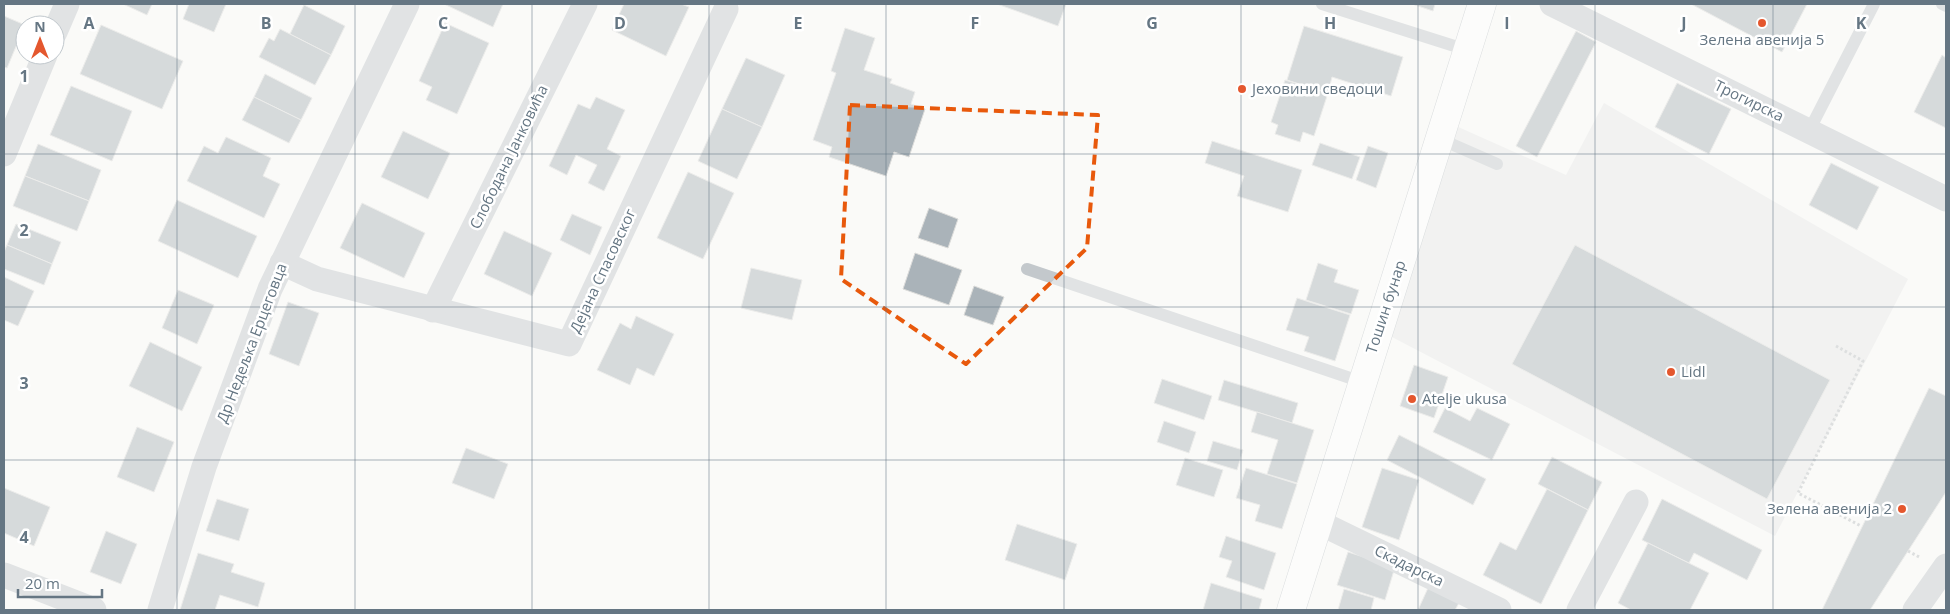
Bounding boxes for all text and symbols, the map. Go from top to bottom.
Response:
text: A [83,12,95,34]
text: B [261,12,271,34]
text: C [438,12,448,34]
text: D [614,12,626,34]
text: E [794,12,803,34]
text: F [971,12,979,34]
text: G [1146,12,1158,34]
text: H [1324,12,1336,34]
text: I [1504,12,1510,34]
text: J [1679,12,1687,34]
text: K [1856,12,1867,34]
north arrow [15,15,65,65]
text: N [34,17,46,36]
marker: Зелена авенија 5 [1756,17,1768,29]
place label: Зелена авенија 5 [1700,29,1824,49]
text: 1 [19,65,29,87]
street label: Трогирска [1711,75,1787,126]
place label: Јеховини сведоци [1250,78,1383,98]
street label: Слободана Јанковића [464,81,552,232]
marker: Јеховини сведоци [1236,83,1248,95]
street label: Дејана Спасовског [565,205,640,336]
text: 2 [19,219,29,241]
street label: Тошин бунар [1361,257,1410,356]
street label: Др Недељка Ерцеговца [211,260,291,425]
place label: Lidl [1681,361,1706,381]
marker: Lidl [1665,366,1677,378]
text: 3 [19,372,29,394]
place label: Atelje ukusa [1422,388,1507,408]
marker: Atelje ukusa [1406,393,1418,405]
place label: Зелена авенија 2 [1767,498,1892,518]
marker: Зелена авенија 2 [1896,503,1908,515]
text: 4 [19,526,29,548]
street label: Скадарска [1371,540,1447,591]
scale bar [18,566,101,598]
text: 20 m [25,573,60,593]

